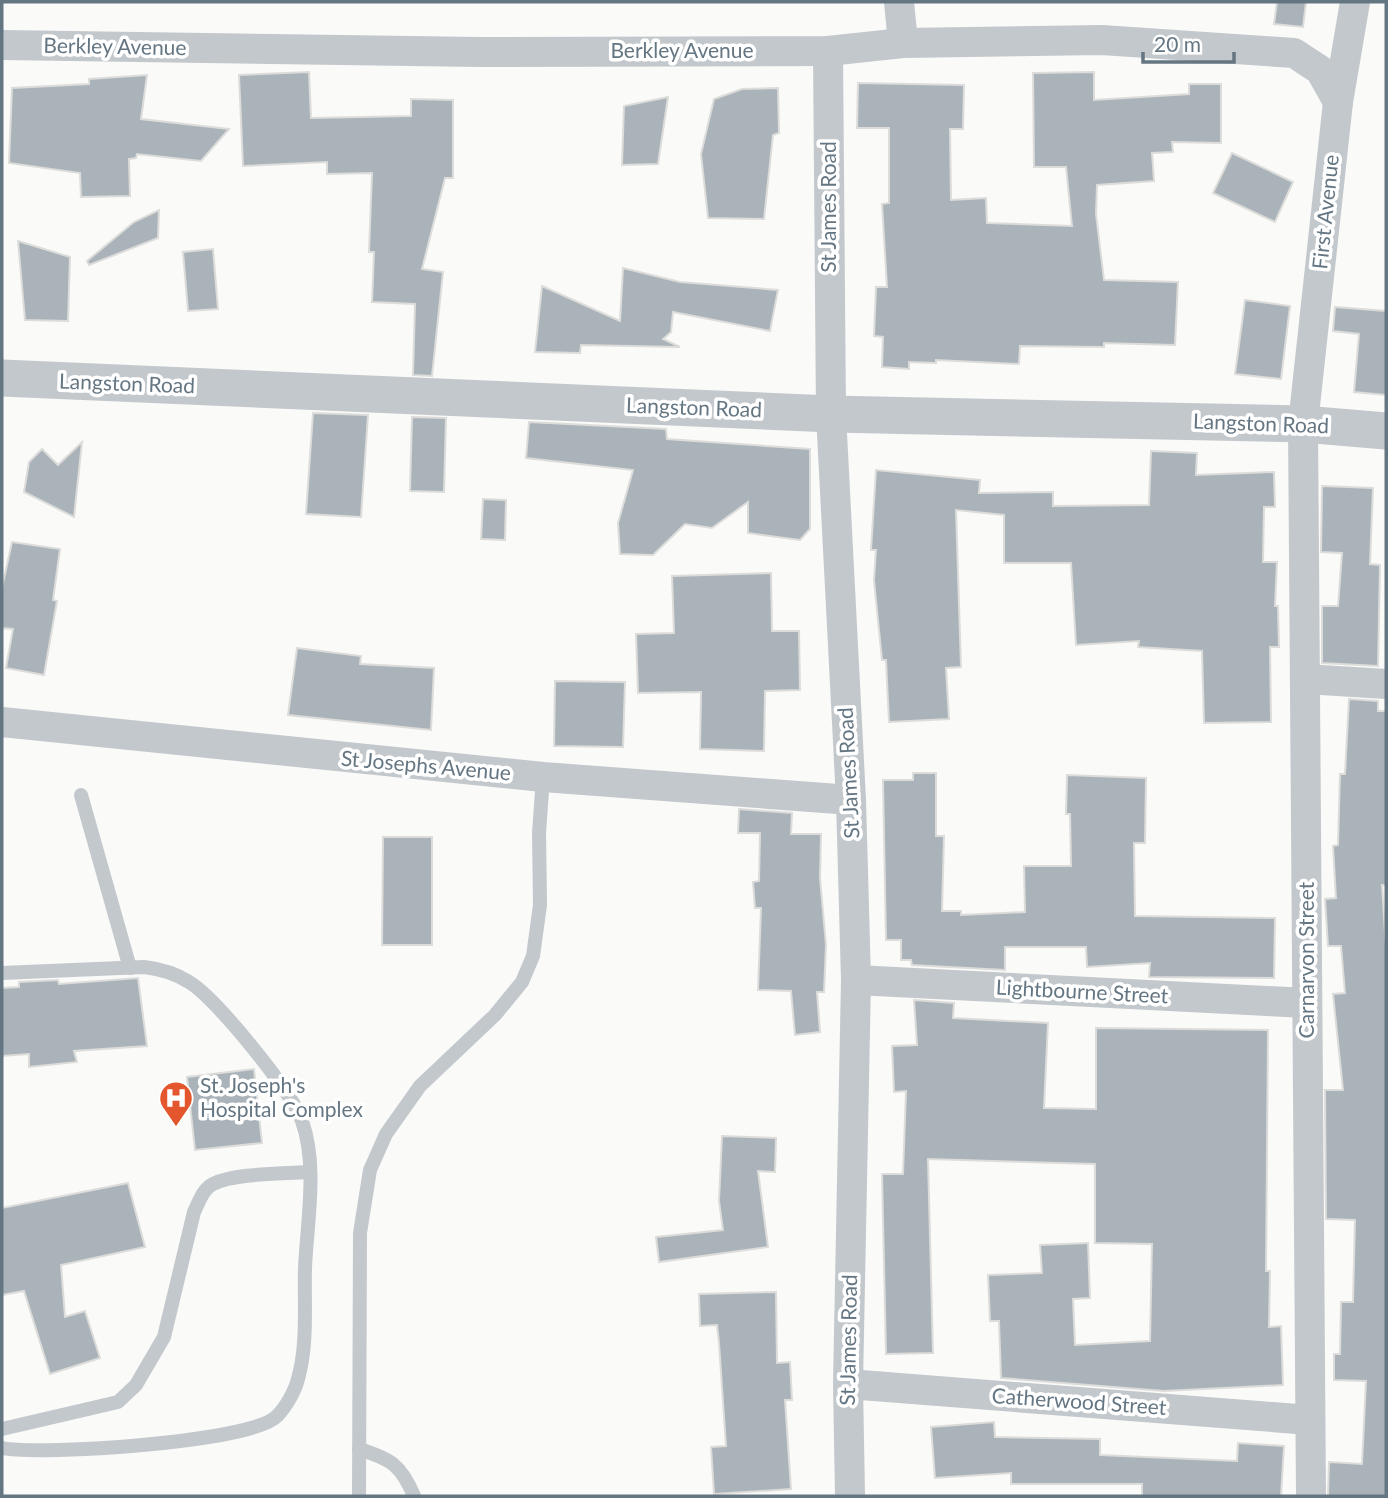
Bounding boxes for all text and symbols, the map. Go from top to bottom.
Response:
scale bar [1143,21,1234,65]
text: 20 m [1154,31,1201,56]
street label: Berkley Avenue [43,32,187,59]
street label: Berkley Avenue [610,37,754,62]
street label: St James Road [815,141,840,273]
street label: First Avenue [1306,153,1343,270]
street label: Langston Road [59,368,195,397]
street label: Langston Road [626,392,762,421]
street label: Langston Road [1193,408,1329,437]
street label: St James Road [832,707,863,839]
street label: St Josephs Avenue [340,745,512,784]
street label: Carnarvon Street [1293,881,1318,1038]
street label: Lightbourne Street [995,974,1169,1008]
place label: St. Joseph's Hospital Complex [200,1072,363,1121]
hospital icon: St. Joseph's Hospital Complex [157,1079,195,1128]
street label: St James Road [834,1274,861,1406]
street label: Catherwood Street [991,1382,1168,1419]

